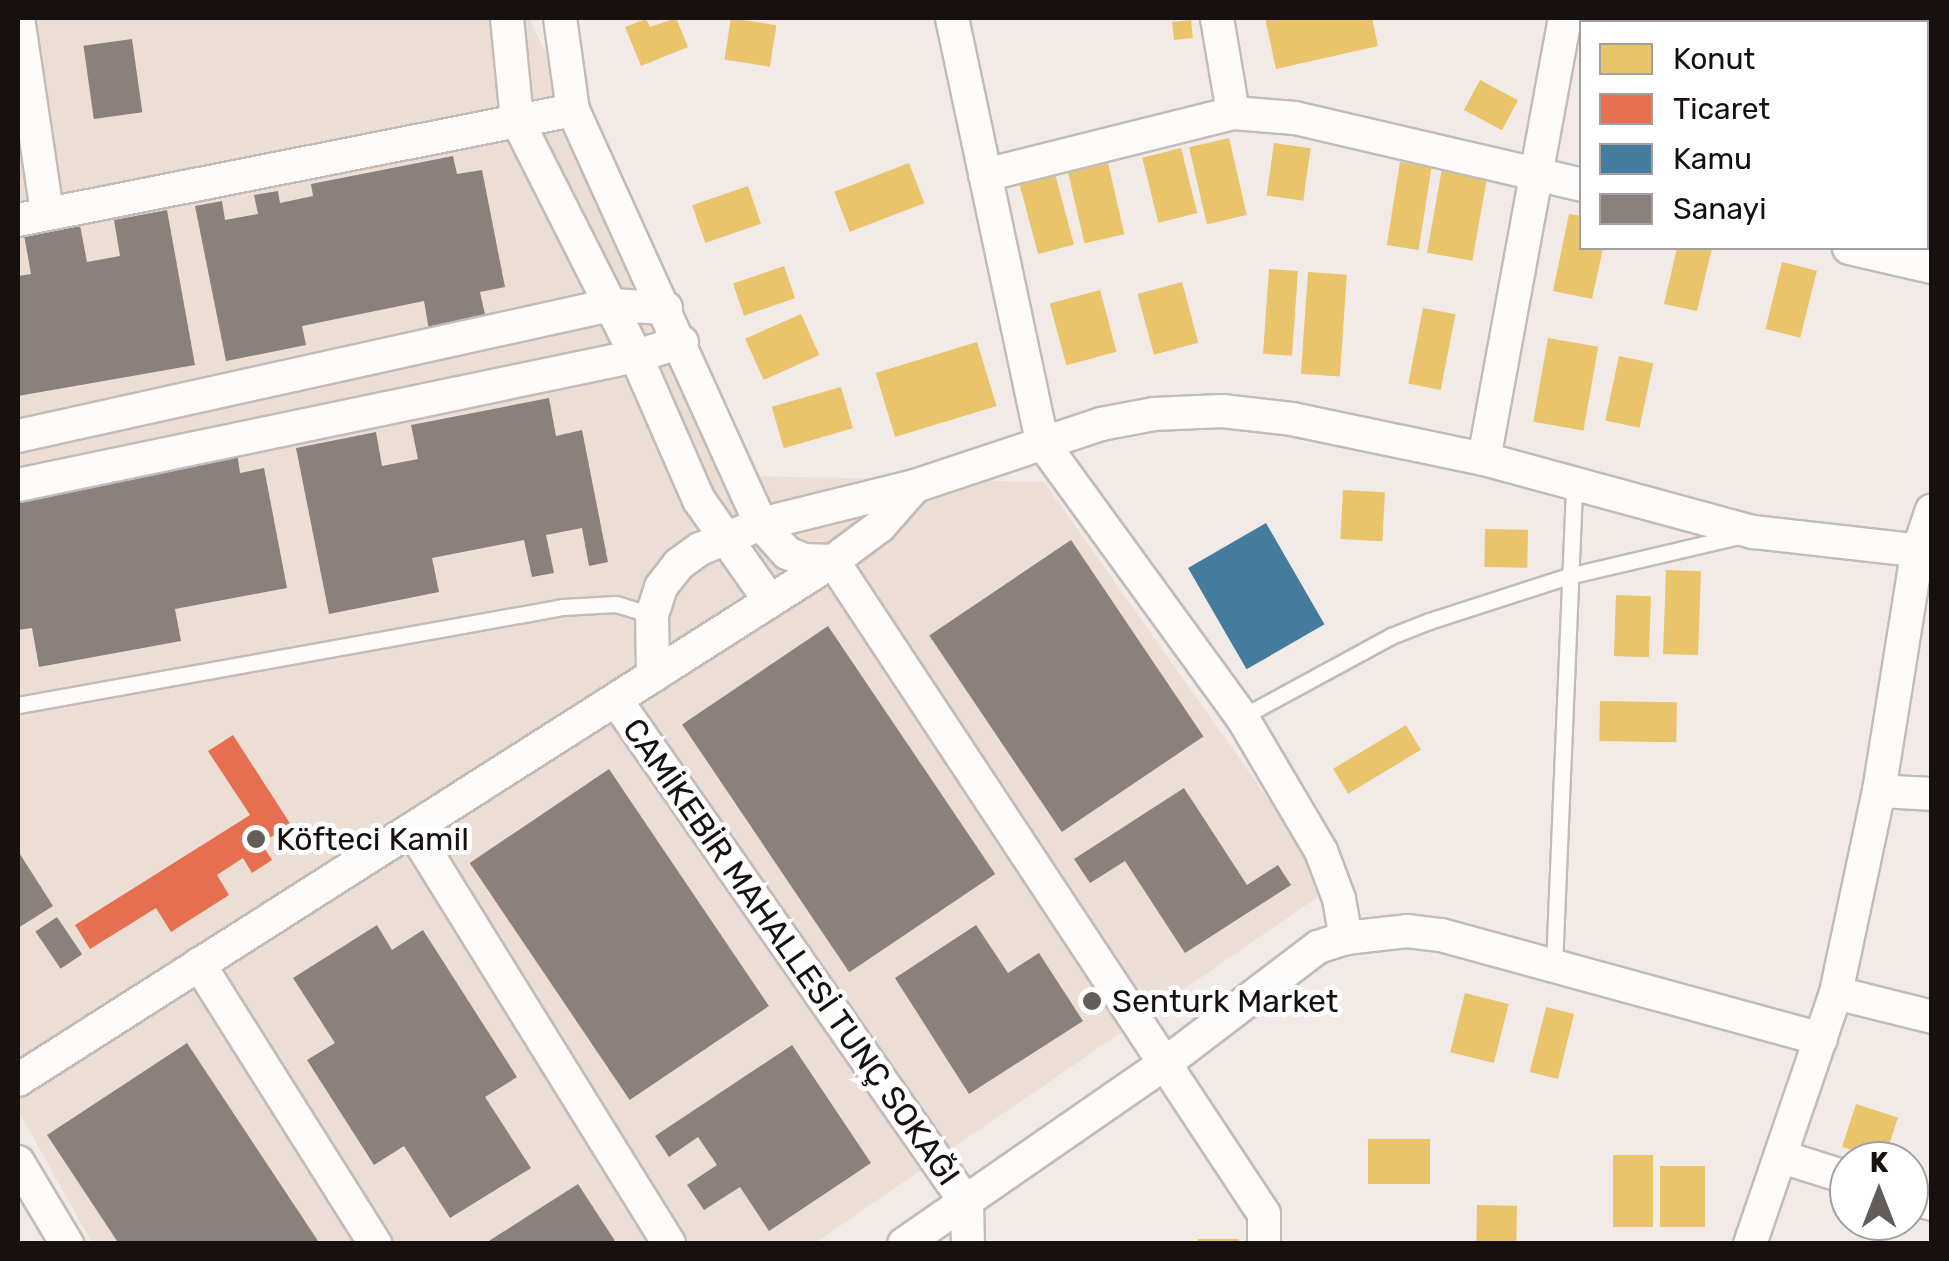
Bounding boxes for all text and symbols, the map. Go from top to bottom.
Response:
legend [1579,20,1929,250]
text: Konut [1673,41,1755,77]
text: Ticaret [1673,91,1770,127]
text: Kamu [1673,141,1752,177]
text: Sanayi [1673,191,1766,227]
street label: CAMİKEBİR MAHALLESİ TUNÇ SOKAĞI [614,711,968,1193]
place label: Köfteci Kamil [276,820,469,858]
marker: Köfteci Kamil [245,828,267,850]
place label: Senturk Market [1112,982,1339,1020]
marker: Senturk Market [1081,990,1103,1012]
north arrow [1829,1141,1929,1241]
text: K [1870,1146,1888,1179]

